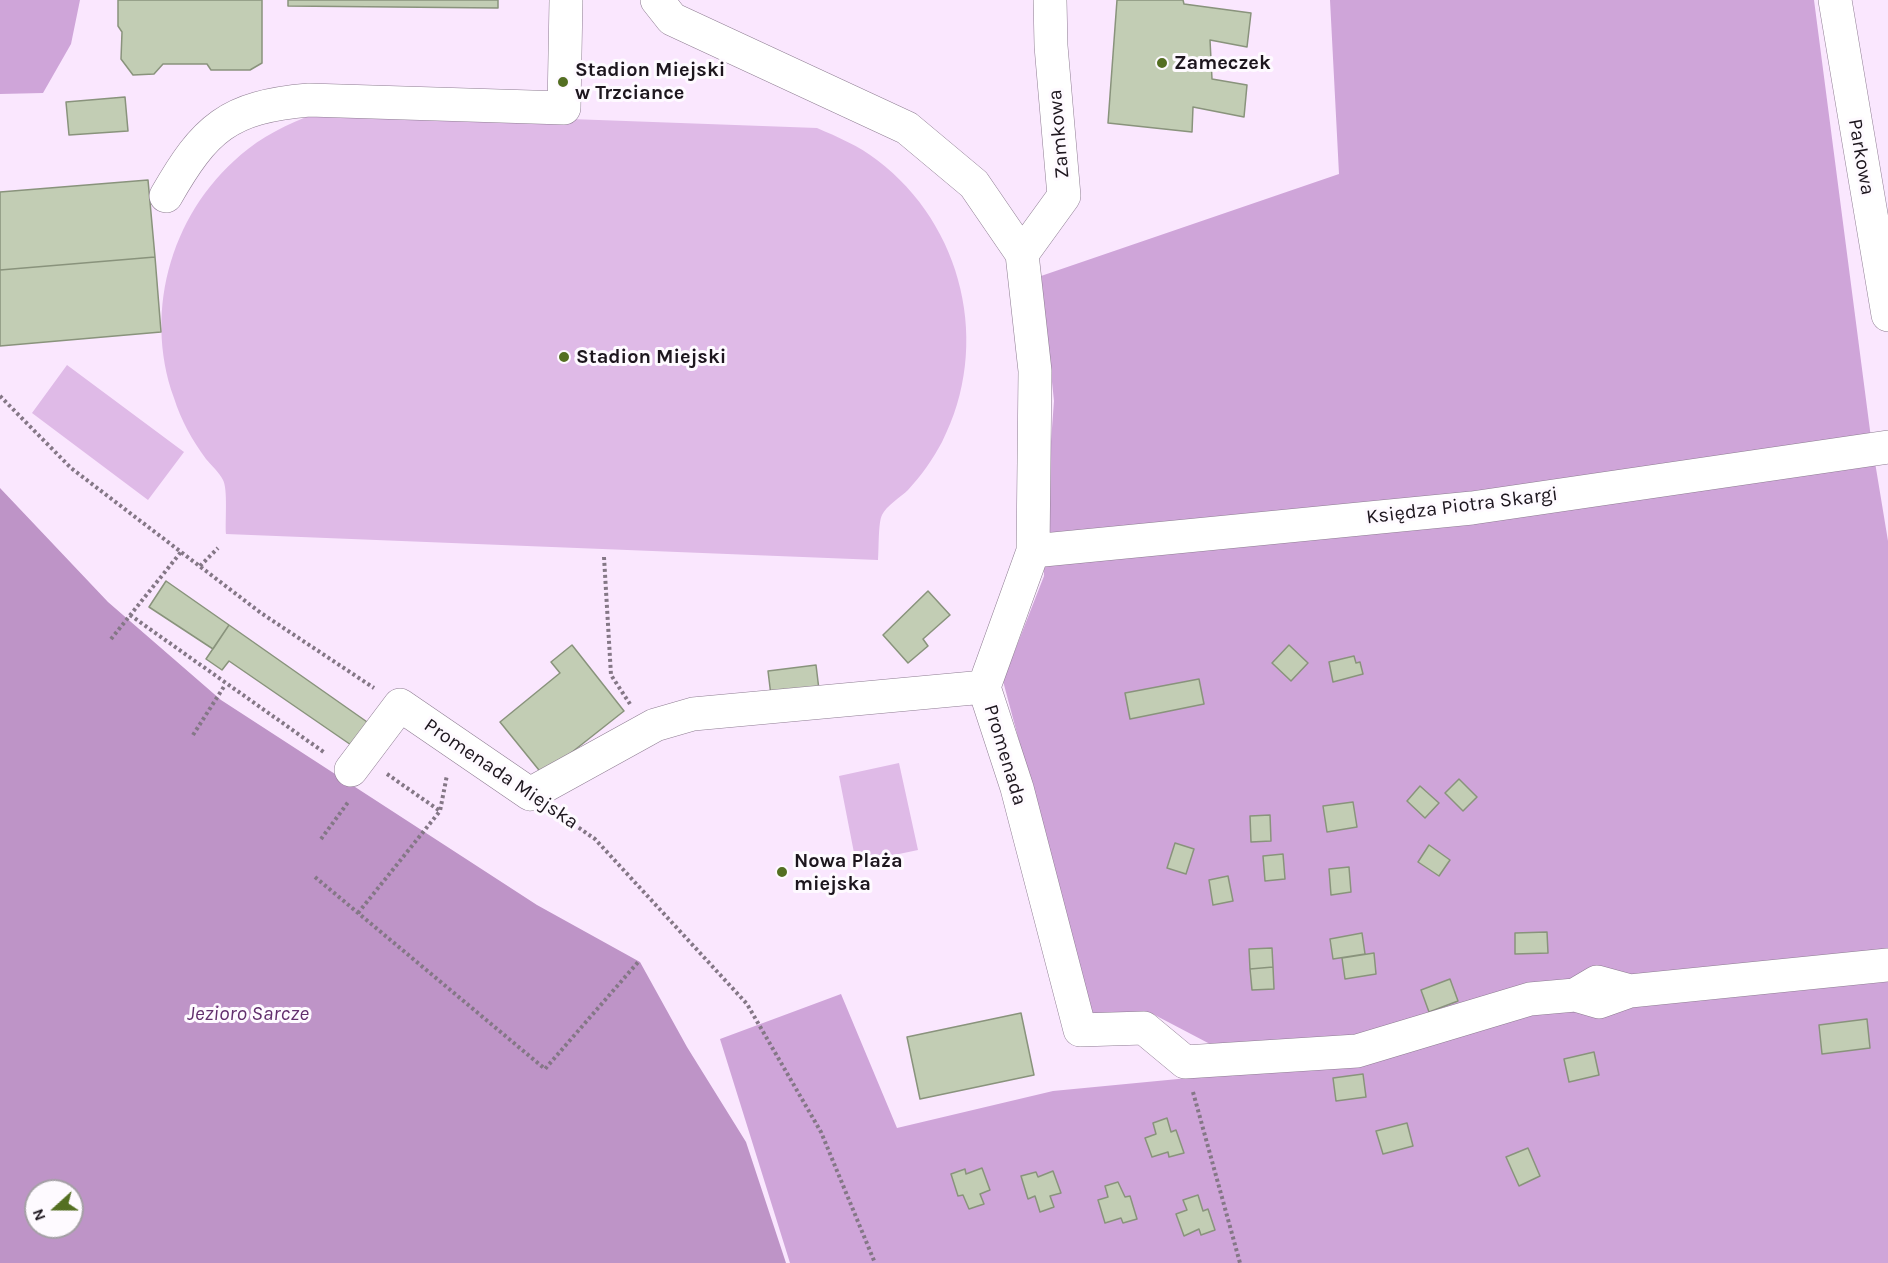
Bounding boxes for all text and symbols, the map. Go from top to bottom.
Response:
place label: Zameczek [1174,51,1271,75]
marker: Zameczek [1155,56,1169,70]
place label: Stadion Miejski w Trzciance [575,58,725,105]
marker: Stadion Miejski w Trzciance [556,75,570,89]
street label: Zamkowa [1043,88,1075,180]
street label: Parkowa [1842,117,1880,197]
place label: Stadion Miejski [576,345,726,369]
marker: Stadion Miejski [557,350,571,364]
street label: Księdza Piotra Skargi [1365,482,1559,530]
street label: Promenada [978,702,1032,808]
street label: Promenada Miejska [419,713,583,835]
place label: Nowa Plaża miejska [794,849,903,896]
marker: Nowa Plaża miejska [775,865,789,879]
water label: Jezioro Sarcze [187,1001,309,1027]
north arrow [24,1179,84,1239]
text: N [28,1206,50,1224]

